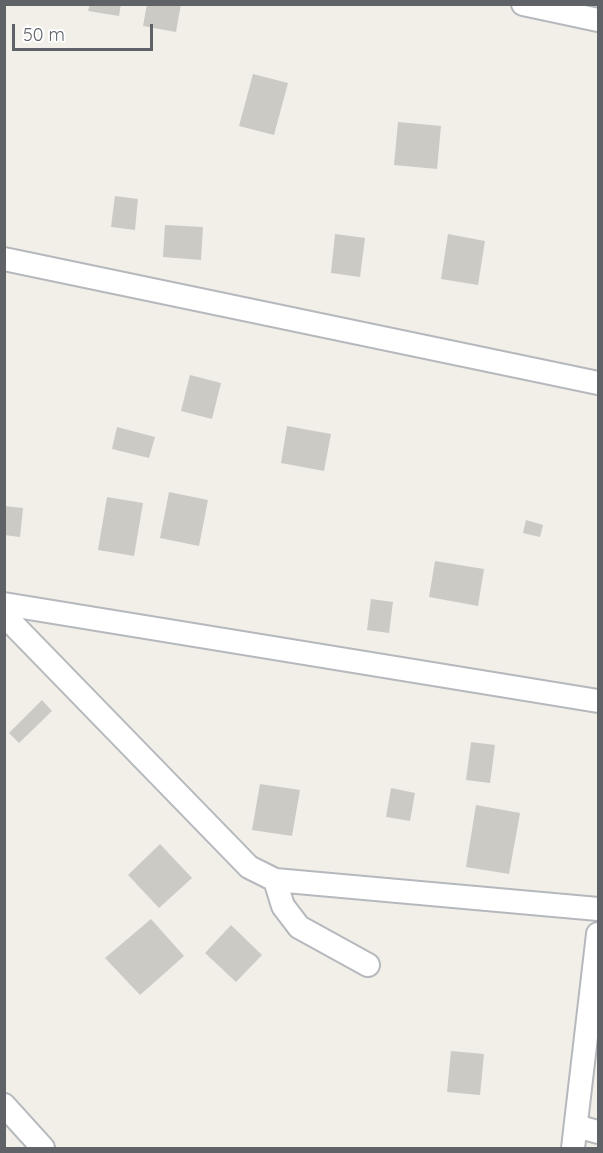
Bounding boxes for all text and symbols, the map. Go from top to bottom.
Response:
scale bar [15,12,156,50]
text: 50 m [23,23,65,46]

